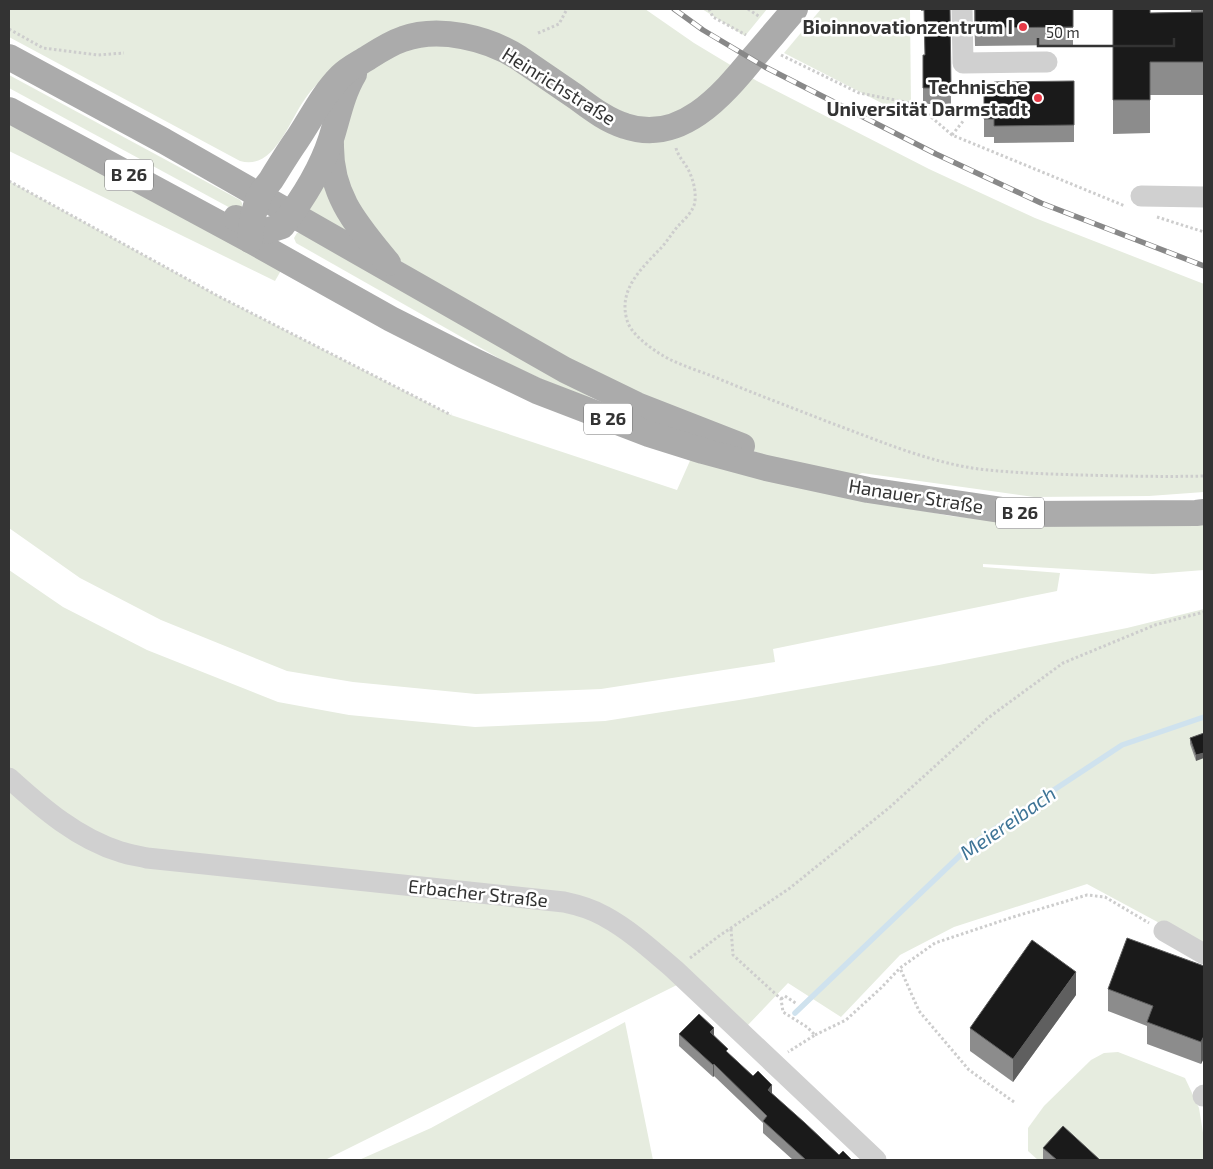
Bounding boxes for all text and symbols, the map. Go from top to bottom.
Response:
place label: Bioinnovationzentrum I [803,15,1013,38]
scale bar [1038,15,1174,47]
marker: Bioinnovationzentrum I [1017,21,1029,33]
text: 50 m [1046,23,1080,41]
street label: Heinrichstraße [498,42,620,130]
place label: Technische Universität Darmstadt [827,75,1028,120]
marker: Technische Universität Darmstadt [1032,92,1044,104]
road number: B 26 [105,160,153,190]
road number: B 26 [584,404,632,434]
street label: Hanauer Straße [847,474,985,517]
road number: B 26 [996,498,1044,528]
water label: Meiereibach [955,780,1060,864]
street label: Erbacher Straße [407,874,549,911]

